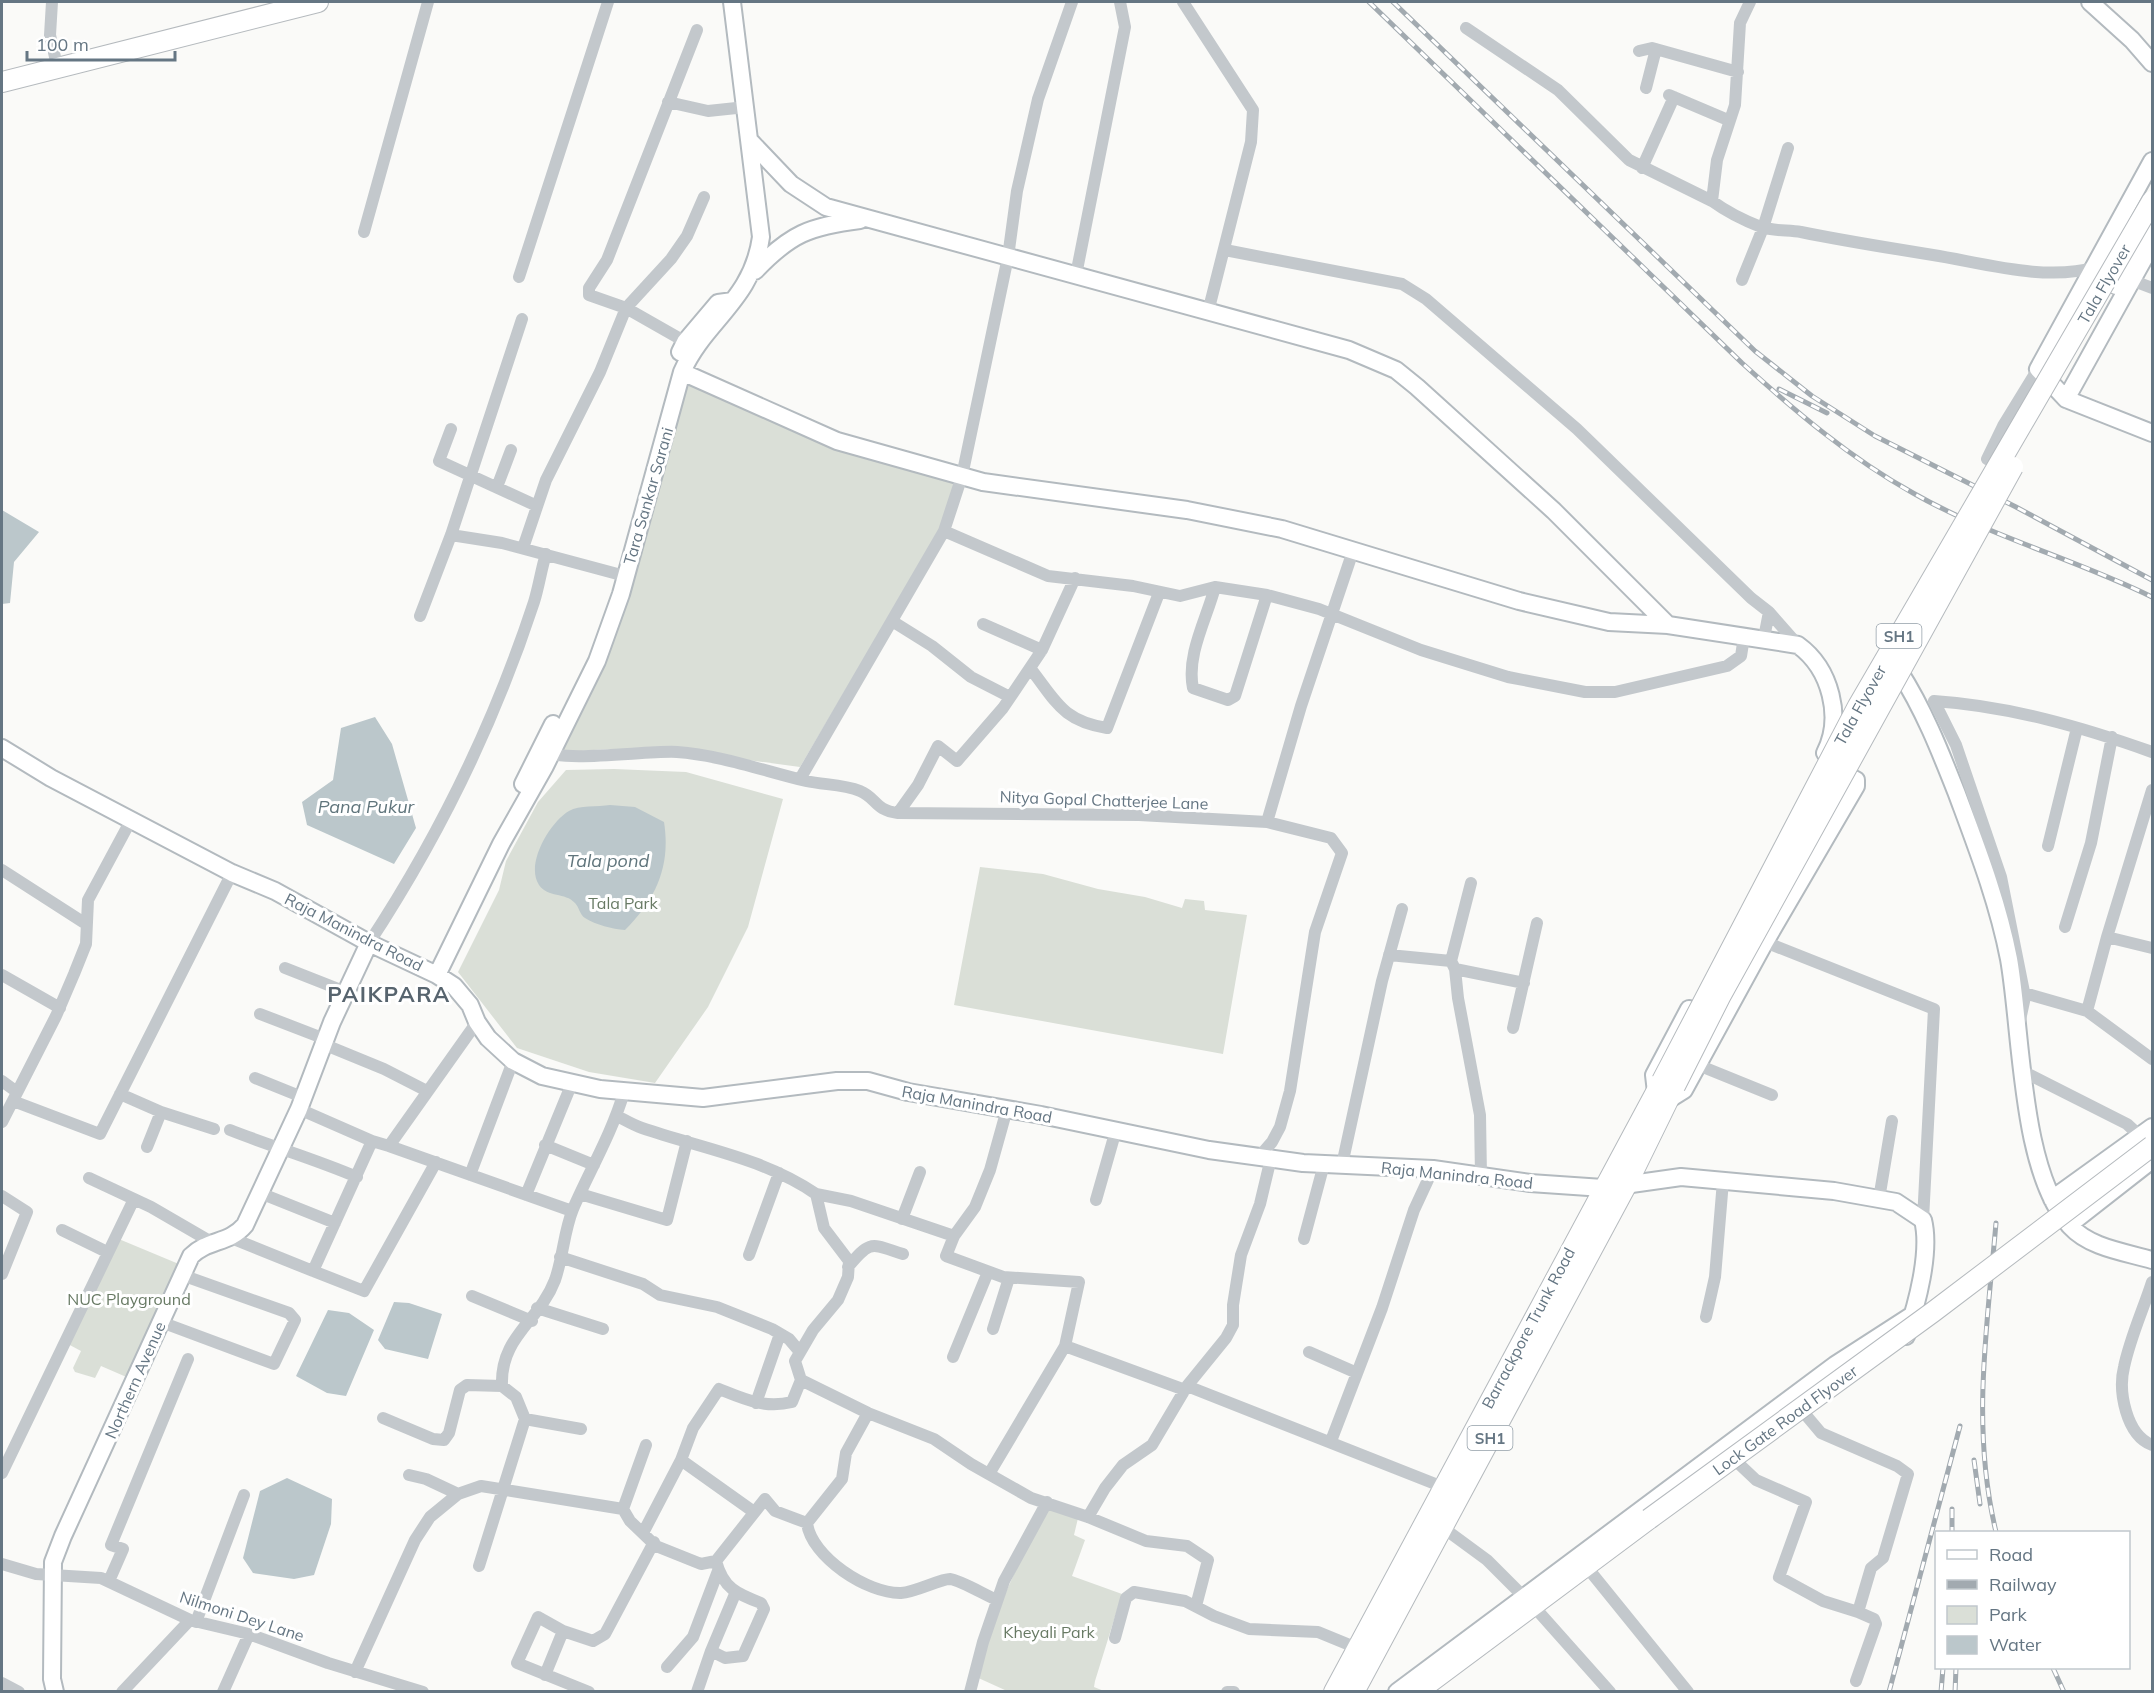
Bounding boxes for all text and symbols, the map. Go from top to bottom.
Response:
scale bar [27,24,176,62]
text: 100 m [36,33,89,56]
street label: Tala Flyover [2073,240,2135,327]
street label: Tara Sankar Sarani [619,425,677,567]
road number: SH1 [1876,624,1922,648]
street label: Tala Flyover [1830,661,1890,749]
street label: Nitya Gopal Chatterjee Lane [999,786,1209,814]
water label: Pana Pukur [318,795,416,818]
water label: Tala pond [567,849,649,872]
street label: Raja Manindra Road [282,888,426,976]
park label: Tala Park [588,893,658,913]
district label: PAIKPARA [327,980,451,1008]
street label: Raja Manindra Road [900,1081,1054,1127]
street label: Raja Manindra Road [1380,1157,1534,1193]
street label: Barrackpore Trunk Road [1477,1244,1579,1412]
park label: NUC Playground [67,1289,191,1309]
street label: Northern Avenue [100,1318,170,1442]
street label: Lock Gate Road Flyover [1709,1361,1862,1479]
road number: SH1 [1468,1426,1512,1450]
legend [1935,1531,2130,1669]
text: Road [1989,1543,2033,1566]
text: Railway [1989,1573,2057,1596]
street label: Nilmoni Dey Lane [177,1586,307,1646]
text: Park [1989,1603,2028,1626]
park label: Kheyali Park [1003,1622,1096,1642]
text: Water [1989,1633,2042,1656]

